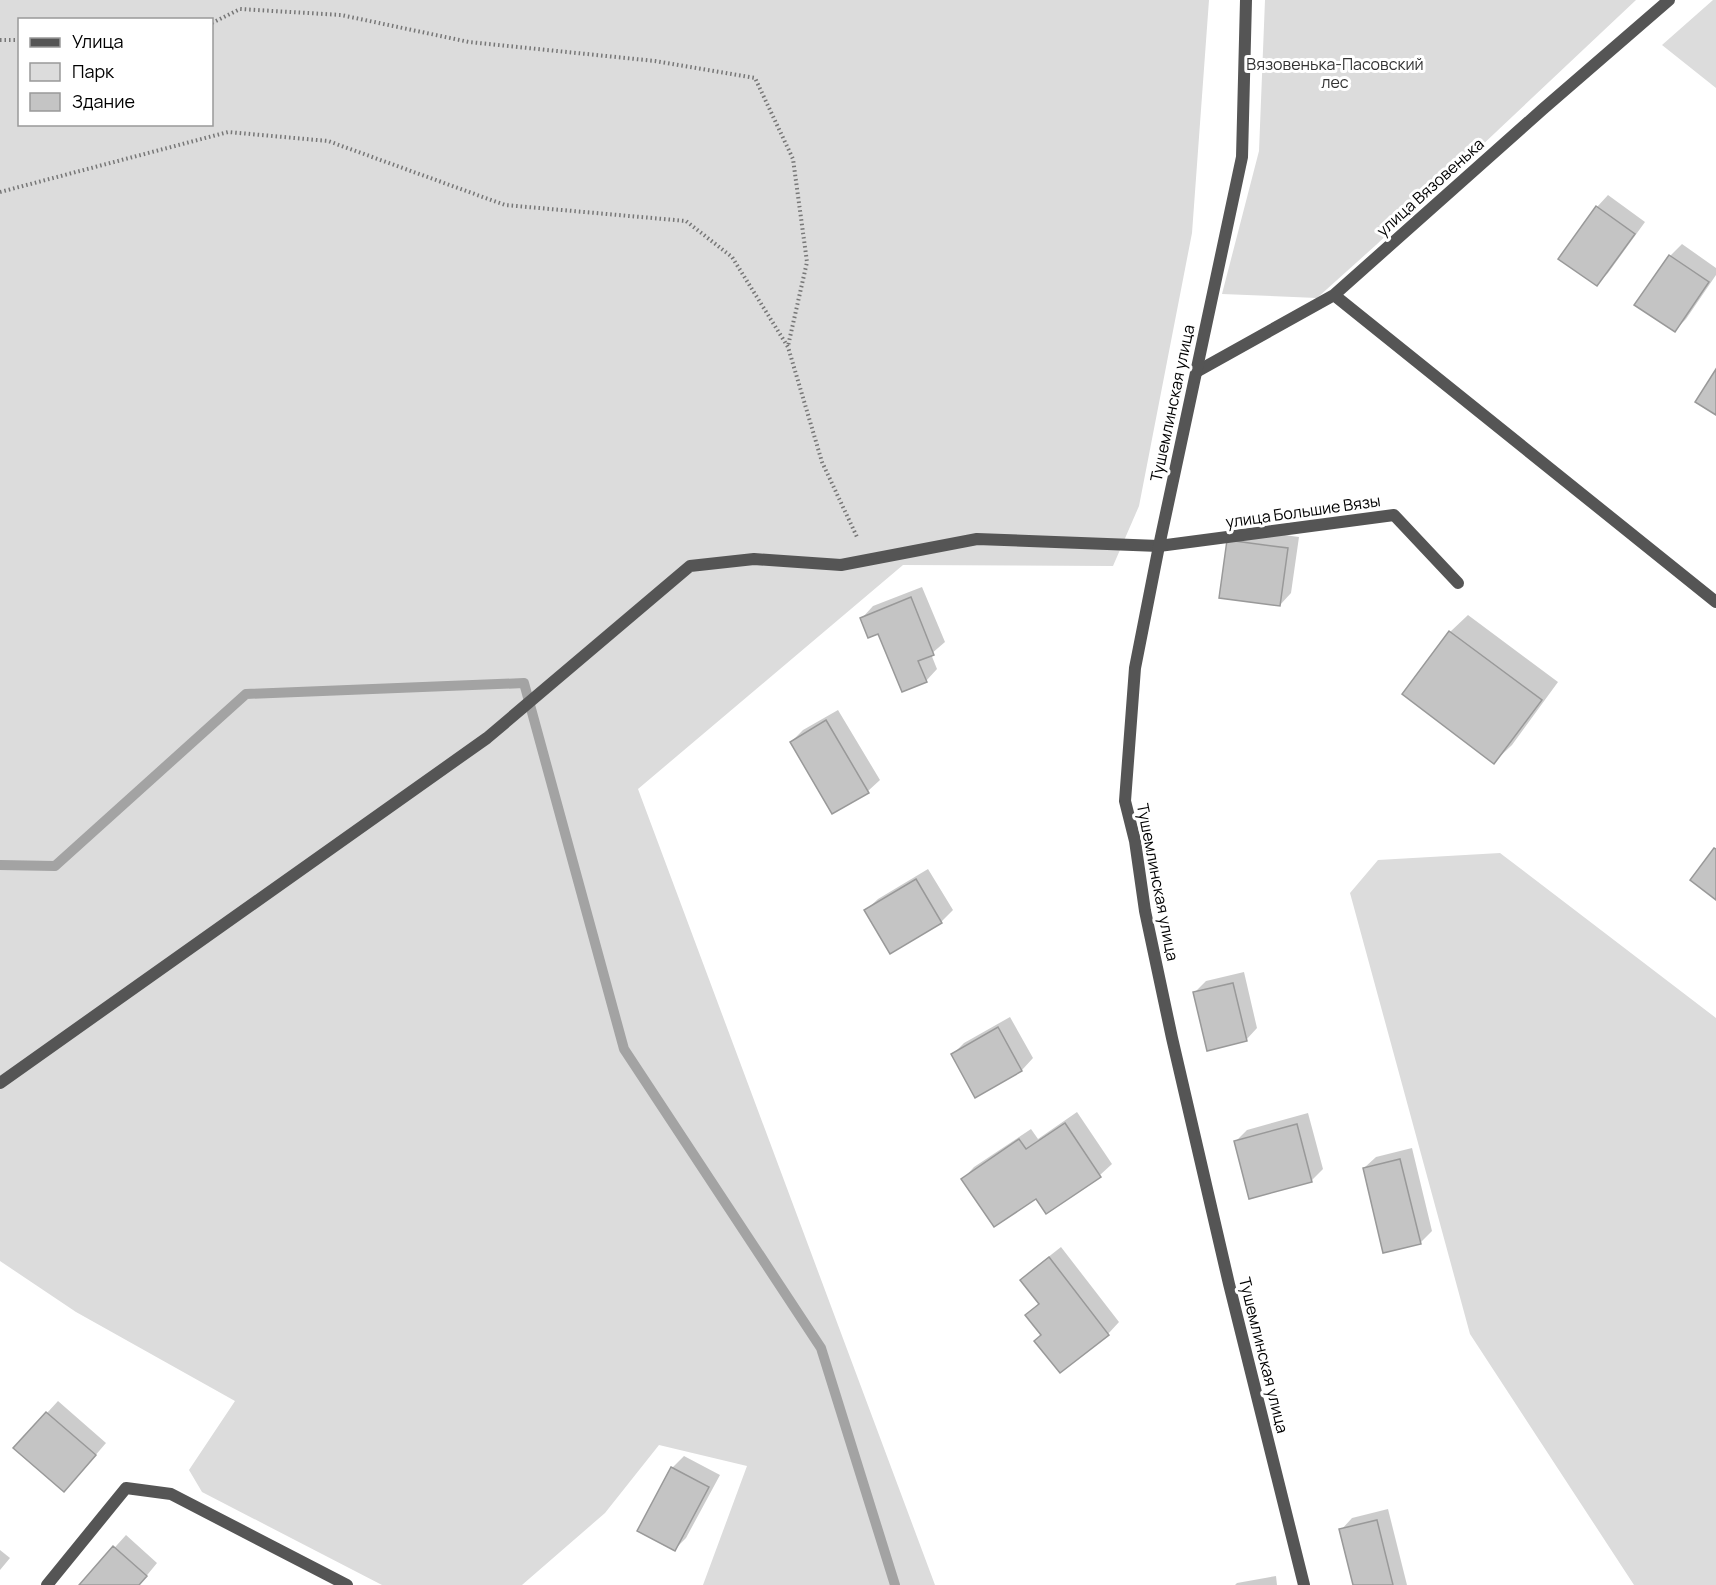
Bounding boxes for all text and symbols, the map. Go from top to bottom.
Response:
legend [18,18,213,126]
text: Улица [72,29,124,53]
park label: Вязовенька-Пасовский лес [1246,53,1424,93]
text: Парк [72,59,115,83]
text: Здание [72,89,135,113]
street label: улица Вязовенька [1372,133,1488,241]
street label: Тушемлинская улица [1145,323,1199,483]
street label: улица Большие Вязы [1224,489,1382,533]
street label: Тушемлинская улица [1132,801,1184,963]
street label: Тушемлинская улица [1234,1275,1294,1435]

